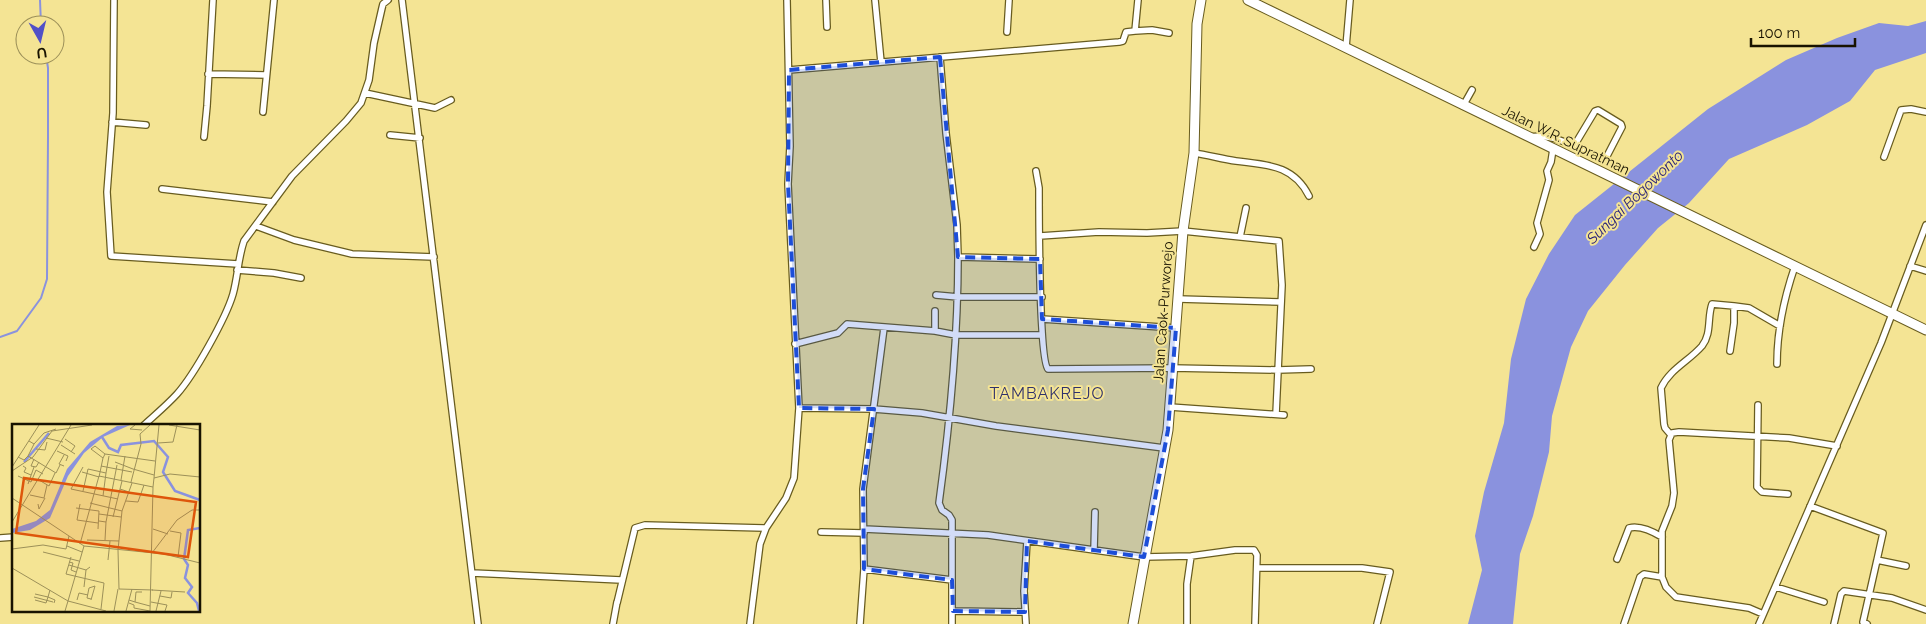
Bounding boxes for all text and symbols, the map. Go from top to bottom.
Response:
north arrow [15,15,65,65]
scale bar [1751,15,1855,47]
text: 100 m [1758,24,1800,42]
text: U [35,44,48,62]
street label: Jalan W.R. Supratman [1500,102,1632,178]
water label: Sungai Bogowonto [1582,146,1687,248]
street label: Jalan Caok-Purworejo [1150,241,1176,383]
district label: TAMBAKREJO [990,384,1104,403]
inset map [12,424,200,612]

